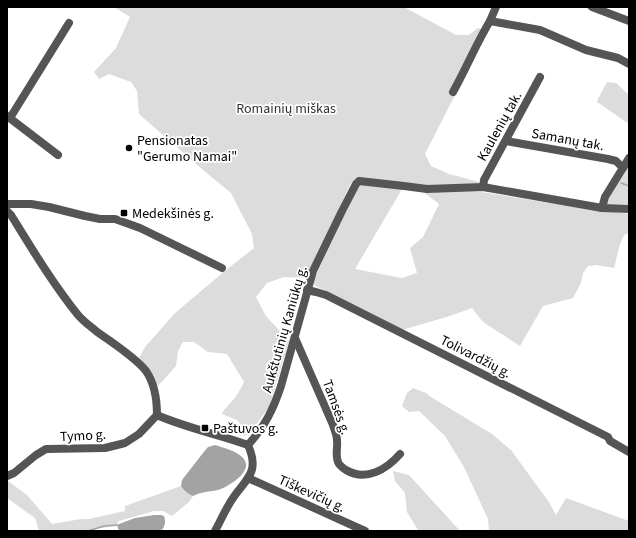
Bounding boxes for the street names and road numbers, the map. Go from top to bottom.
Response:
street label: Kaulenių tak. [472,88,527,165]
street label: Samanų tak. [530,124,606,156]
street label: Aukštutinių Kaniūkų g. [257,263,313,395]
street label: Tolivardžių g. [437,330,515,383]
street label: Tamsės g. [317,377,355,438]
street label: Tymo g. [59,425,107,447]
street label: Tiškevičių g. [275,470,348,518]

